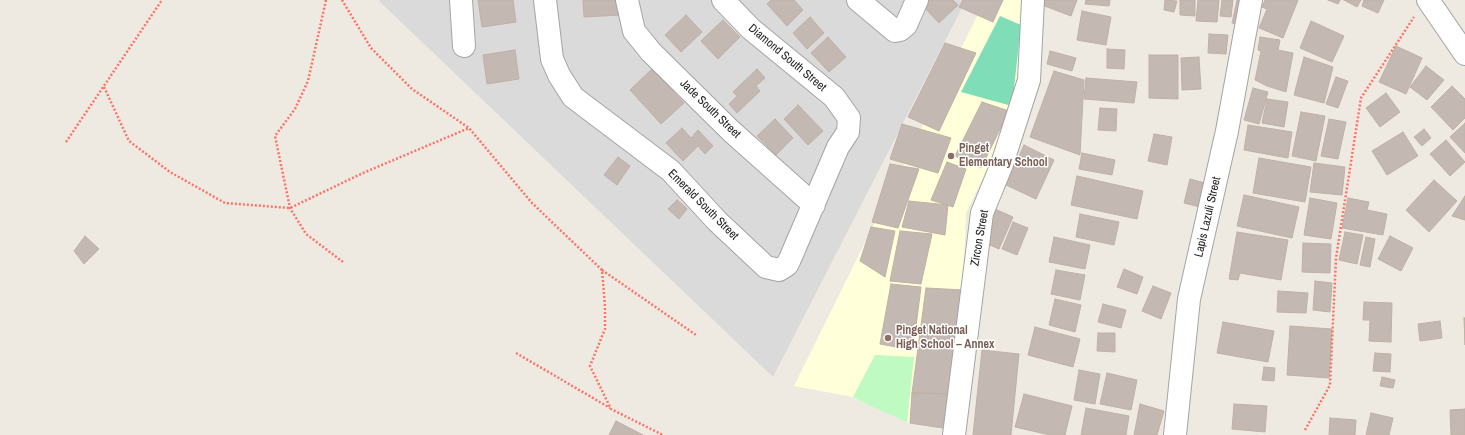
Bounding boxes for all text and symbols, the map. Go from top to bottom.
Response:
street label: Diamond South Street [745,21,829,95]
street label: Jade South Street [677,76,743,142]
place label: Pinget Elementary School [959,142,1048,170]
marker: Pinget Elementary School [946,151,956,161]
street label: Emerald South Street [665,167,741,243]
street label: Lapis Lazuli Street [1192,175,1224,259]
street label: Zircon Street [968,209,992,267]
place label: Pinget National High School – Annex [896,324,994,352]
marker: Pinget National High School – Annex [883,333,893,343]

